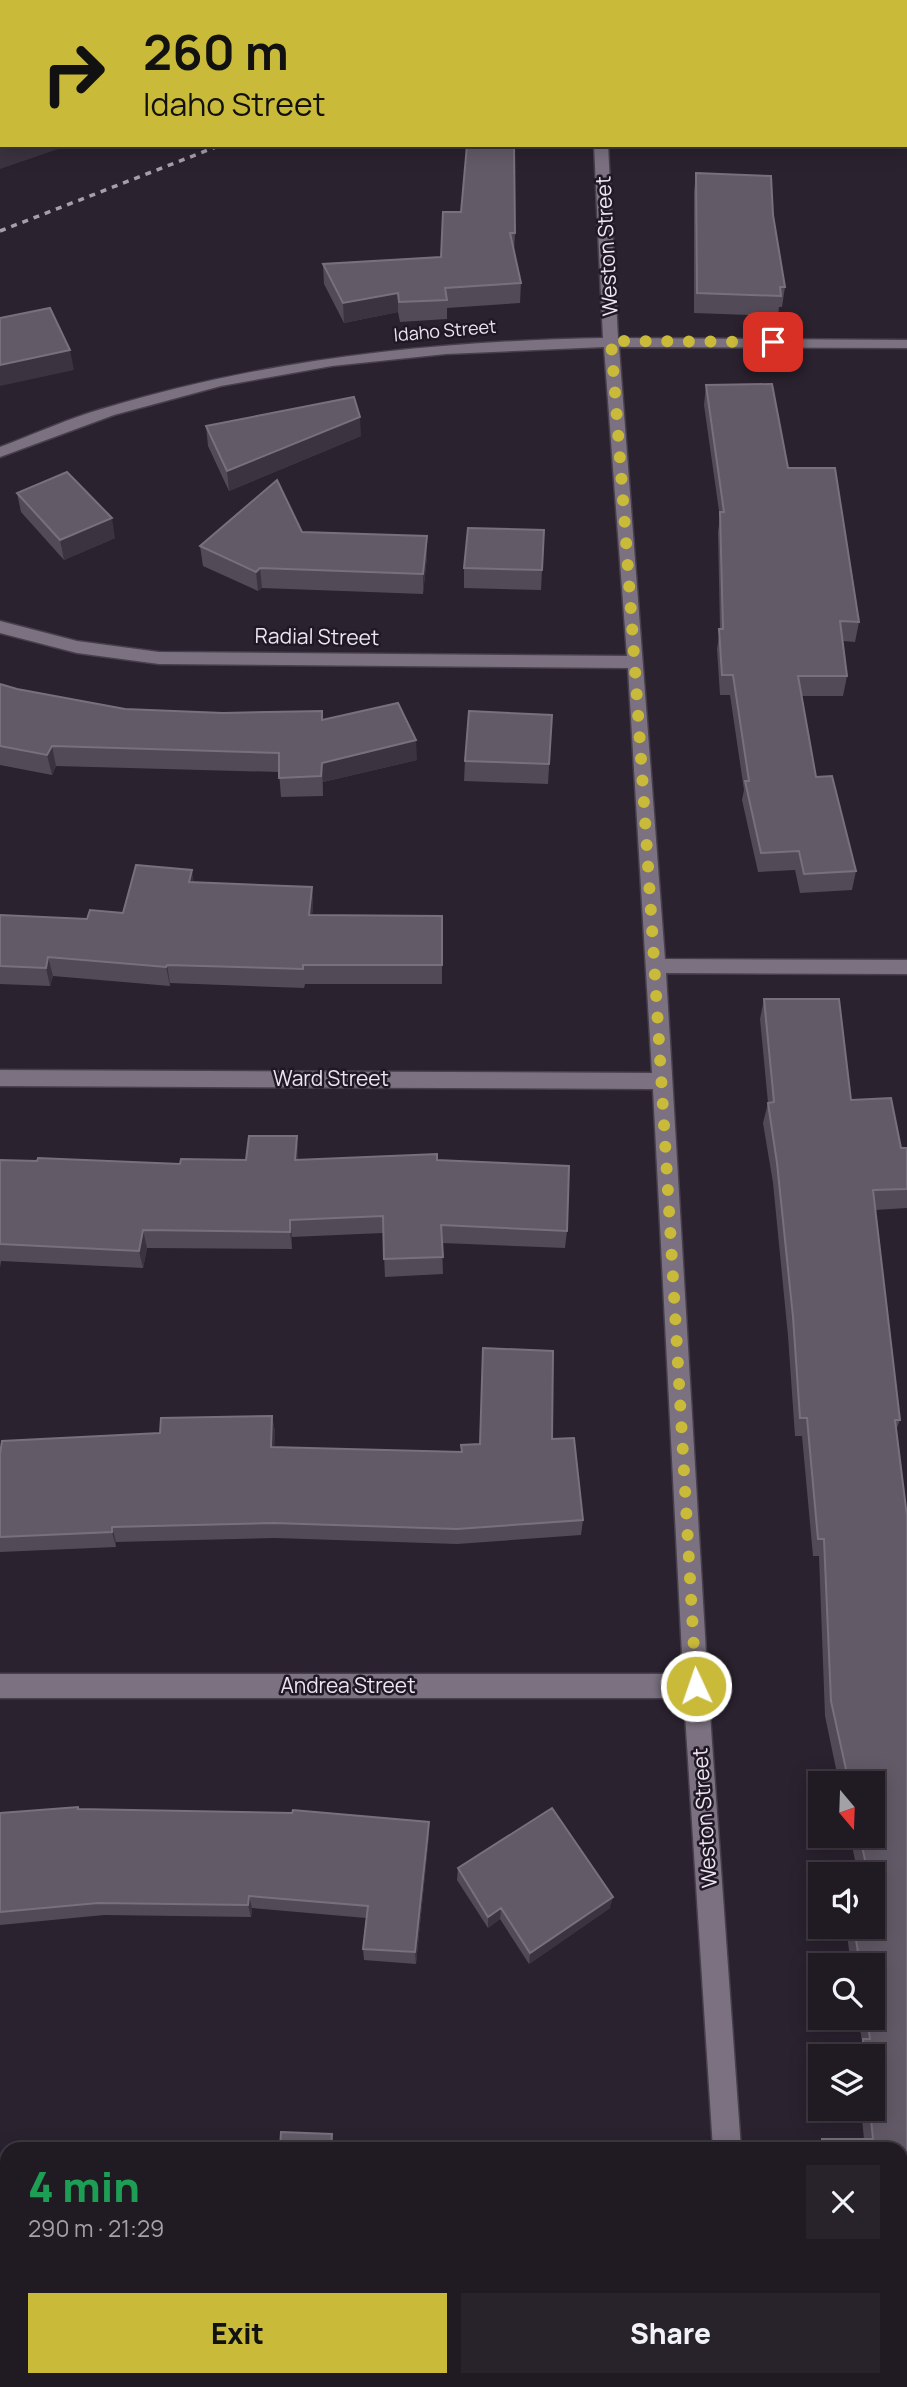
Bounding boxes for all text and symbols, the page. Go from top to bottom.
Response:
text: 260 m [143,18,289,85]
icon: right [28,28,119,119]
text: Idaho Street [143,82,326,126]
street label: Weston Street [588,175,624,317]
pin [743,312,803,372]
street label: Idaho Street [393,314,497,346]
icon: arrive [754,323,792,361]
street label: Radial Street [254,621,380,651]
street label: Ward Street [273,1064,389,1092]
position arrow [659,1649,733,1723]
street label: Andrea Street [280,1671,416,1699]
street label: Weston Street [685,1747,723,1889]
north arrow [808,1771,886,1848]
map controls [808,1771,885,2121]
button: sound [808,1862,885,1939]
button: search [808,1953,885,2030]
button: layers [808,2044,885,2121]
text: 4 min [28,2157,140,2215]
button: close [806,2165,880,2239]
text: 290 m · 21:29 [28,2212,164,2244]
button: Exit [28,2293,447,2373]
button: Share [461,2293,880,2373]

